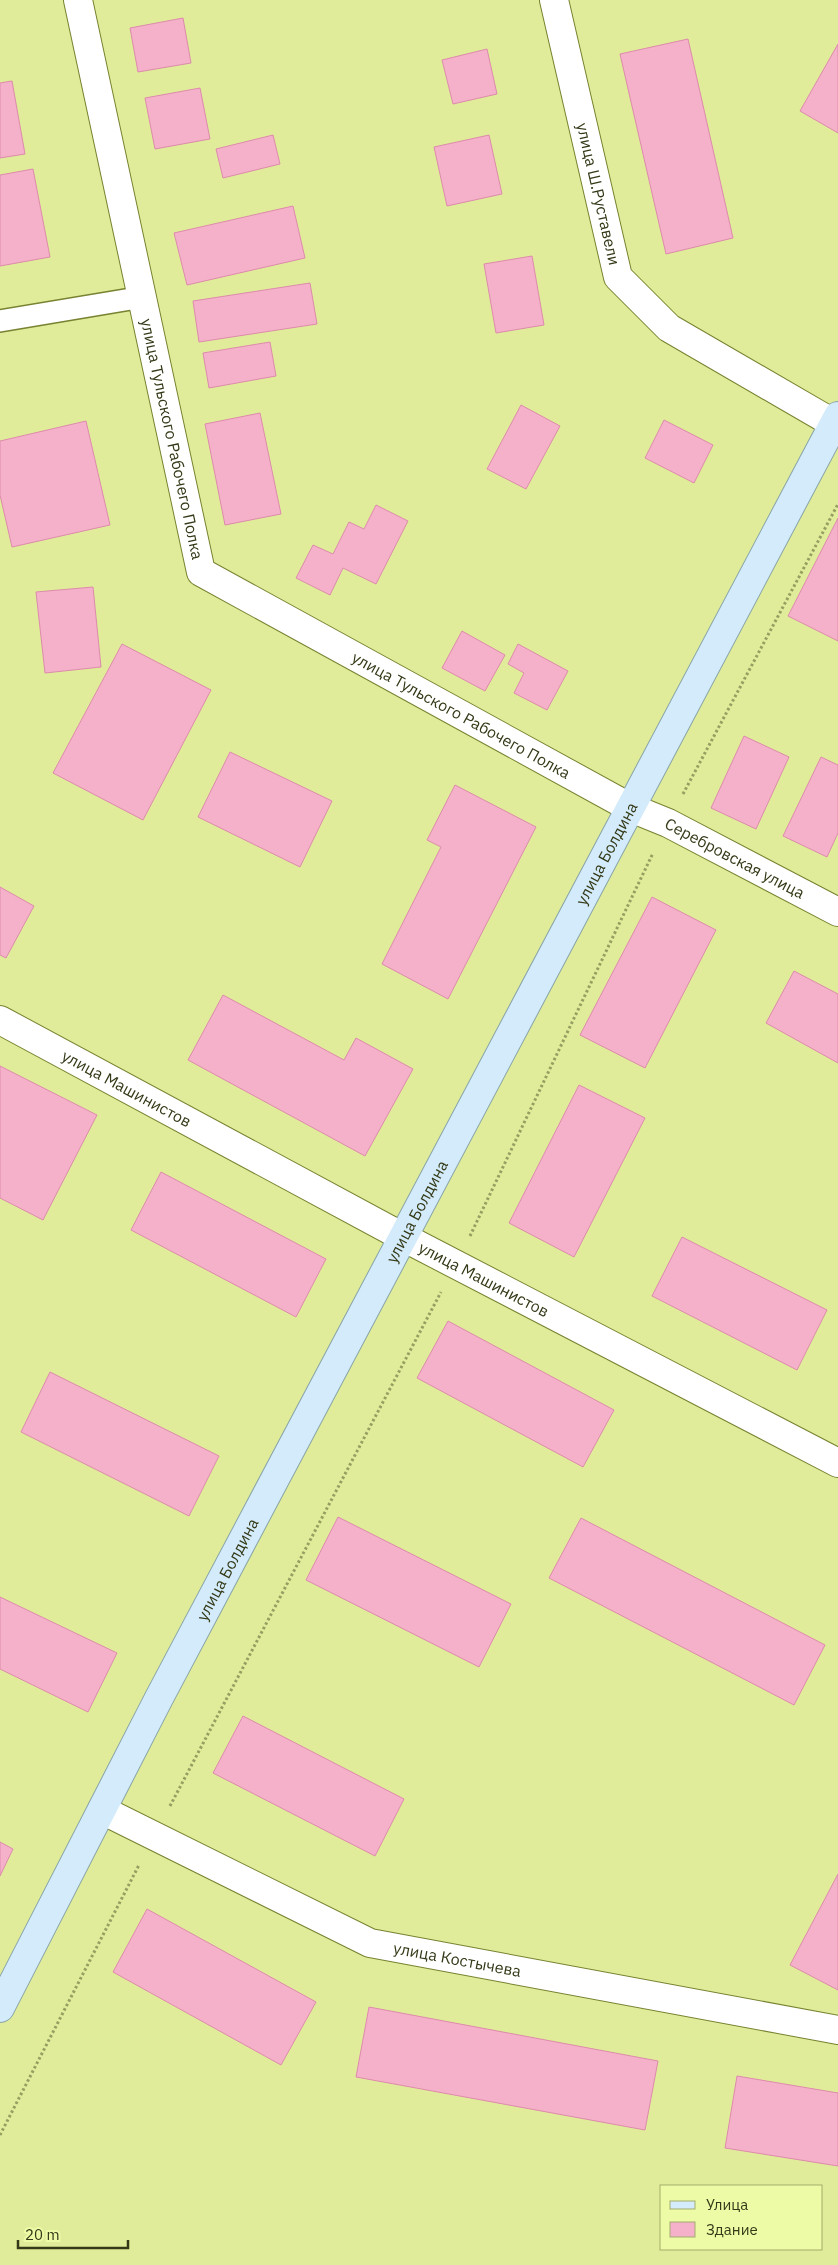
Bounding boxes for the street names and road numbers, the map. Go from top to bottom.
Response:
street label: улица Ш.Руставели [573,121,625,267]
street label: улица Тульского Рабочего Полка [137,317,208,562]
street label: улица Тульского Рабочего Полка [349,647,574,783]
street label: улица Болдина [571,798,642,908]
street label: Серебровская улица [662,813,809,903]
street label: улица Машинистов [59,1045,195,1131]
street label: улица Болдина [381,1156,452,1266]
street label: улица Машинистов [415,1237,553,1321]
street label: улица Болдина [192,1514,263,1624]
street label: улица Костычева [392,1938,523,1981]

